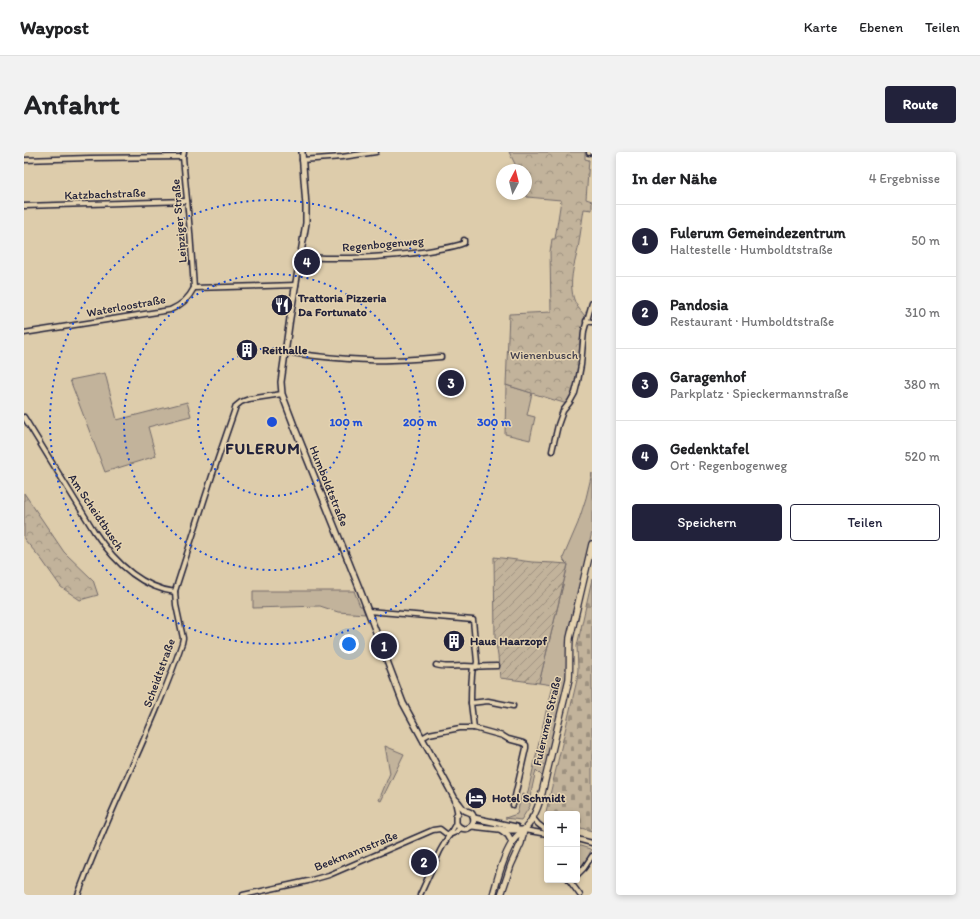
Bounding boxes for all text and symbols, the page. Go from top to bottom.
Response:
text: Waypost [20,16,89,39]
text: Karte [804,19,837,36]
text: Ebenen [859,19,903,36]
text: Teilen [925,19,960,36]
button: Route [885,86,956,123]
text: Anfahrt [24,87,119,121]
north arrow [496,164,532,200]
text: In der Nähe [632,168,717,188]
text: 4 Ergebnisse [869,171,940,186]
street label: Leipziger Straße [168,178,190,264]
street label: Katzbachstraße [64,186,146,202]
text: Fulerum Gemeindezentrum [670,224,846,242]
street label: Regenbogenweg [342,233,425,255]
text: 1 [642,233,648,248]
text: 50 m [911,233,940,248]
text: Haltestelle · Humboldtstraße [670,242,833,257]
pin: 4 [294,247,320,277]
place label: Trattoria Pizzeria Da Fortunato [297,291,386,319]
street label: Waterloostraße [85,292,167,320]
restaurant icon: Trattoria Pizzeria Da Fortunato [269,292,295,318]
text: Pandosia [670,296,728,314]
text: 2 [642,305,648,320]
text: 310 m [905,305,940,320]
text: Restaurant · Humboldtstraße [670,314,834,329]
building icon: Reithalle [234,337,260,363]
place label: Reithalle [262,343,308,357]
park label: Wienenbusch [510,348,579,362]
pin: 3 [438,368,464,398]
text: Garagenhof [670,368,746,386]
text: 3 [641,377,649,392]
text: 380 m [904,377,940,392]
text: Parkplatz · Spieckermannstraße [670,386,849,401]
centre of rings [265,415,279,429]
text: 100 m [329,415,363,429]
text: 200 m [403,415,438,429]
text: 300 m [477,415,512,429]
district label: FULERUM [225,439,301,458]
text: Gedenktafel [670,440,749,458]
street label: Humboldtstraße [306,444,352,529]
text: 4 [641,449,649,464]
text: 520 m [904,449,940,464]
text: Ort · Regenbogenweg [670,458,787,473]
street label: Am Scheidtbusch [65,471,127,553]
button: Speichern [632,504,782,541]
button: Teilen [790,504,940,541]
building icon: Haus Haarzopf [441,628,467,654]
pin: 1 [371,631,397,661]
your location [339,634,359,654]
place label: Haus Haarzopf [470,634,547,649]
street label: Scheidtstraße [140,636,178,709]
street label: Fulerumer Straße [530,675,564,767]
hotel icon: Hotel Schmidt [463,785,489,811]
place label: Hotel Schmidt [492,791,566,805]
map controls [544,811,580,883]
button: + [544,811,580,847]
street label: Beekmannstraße [312,828,400,874]
pin: 2 [411,847,437,877]
button: − [544,847,580,883]

